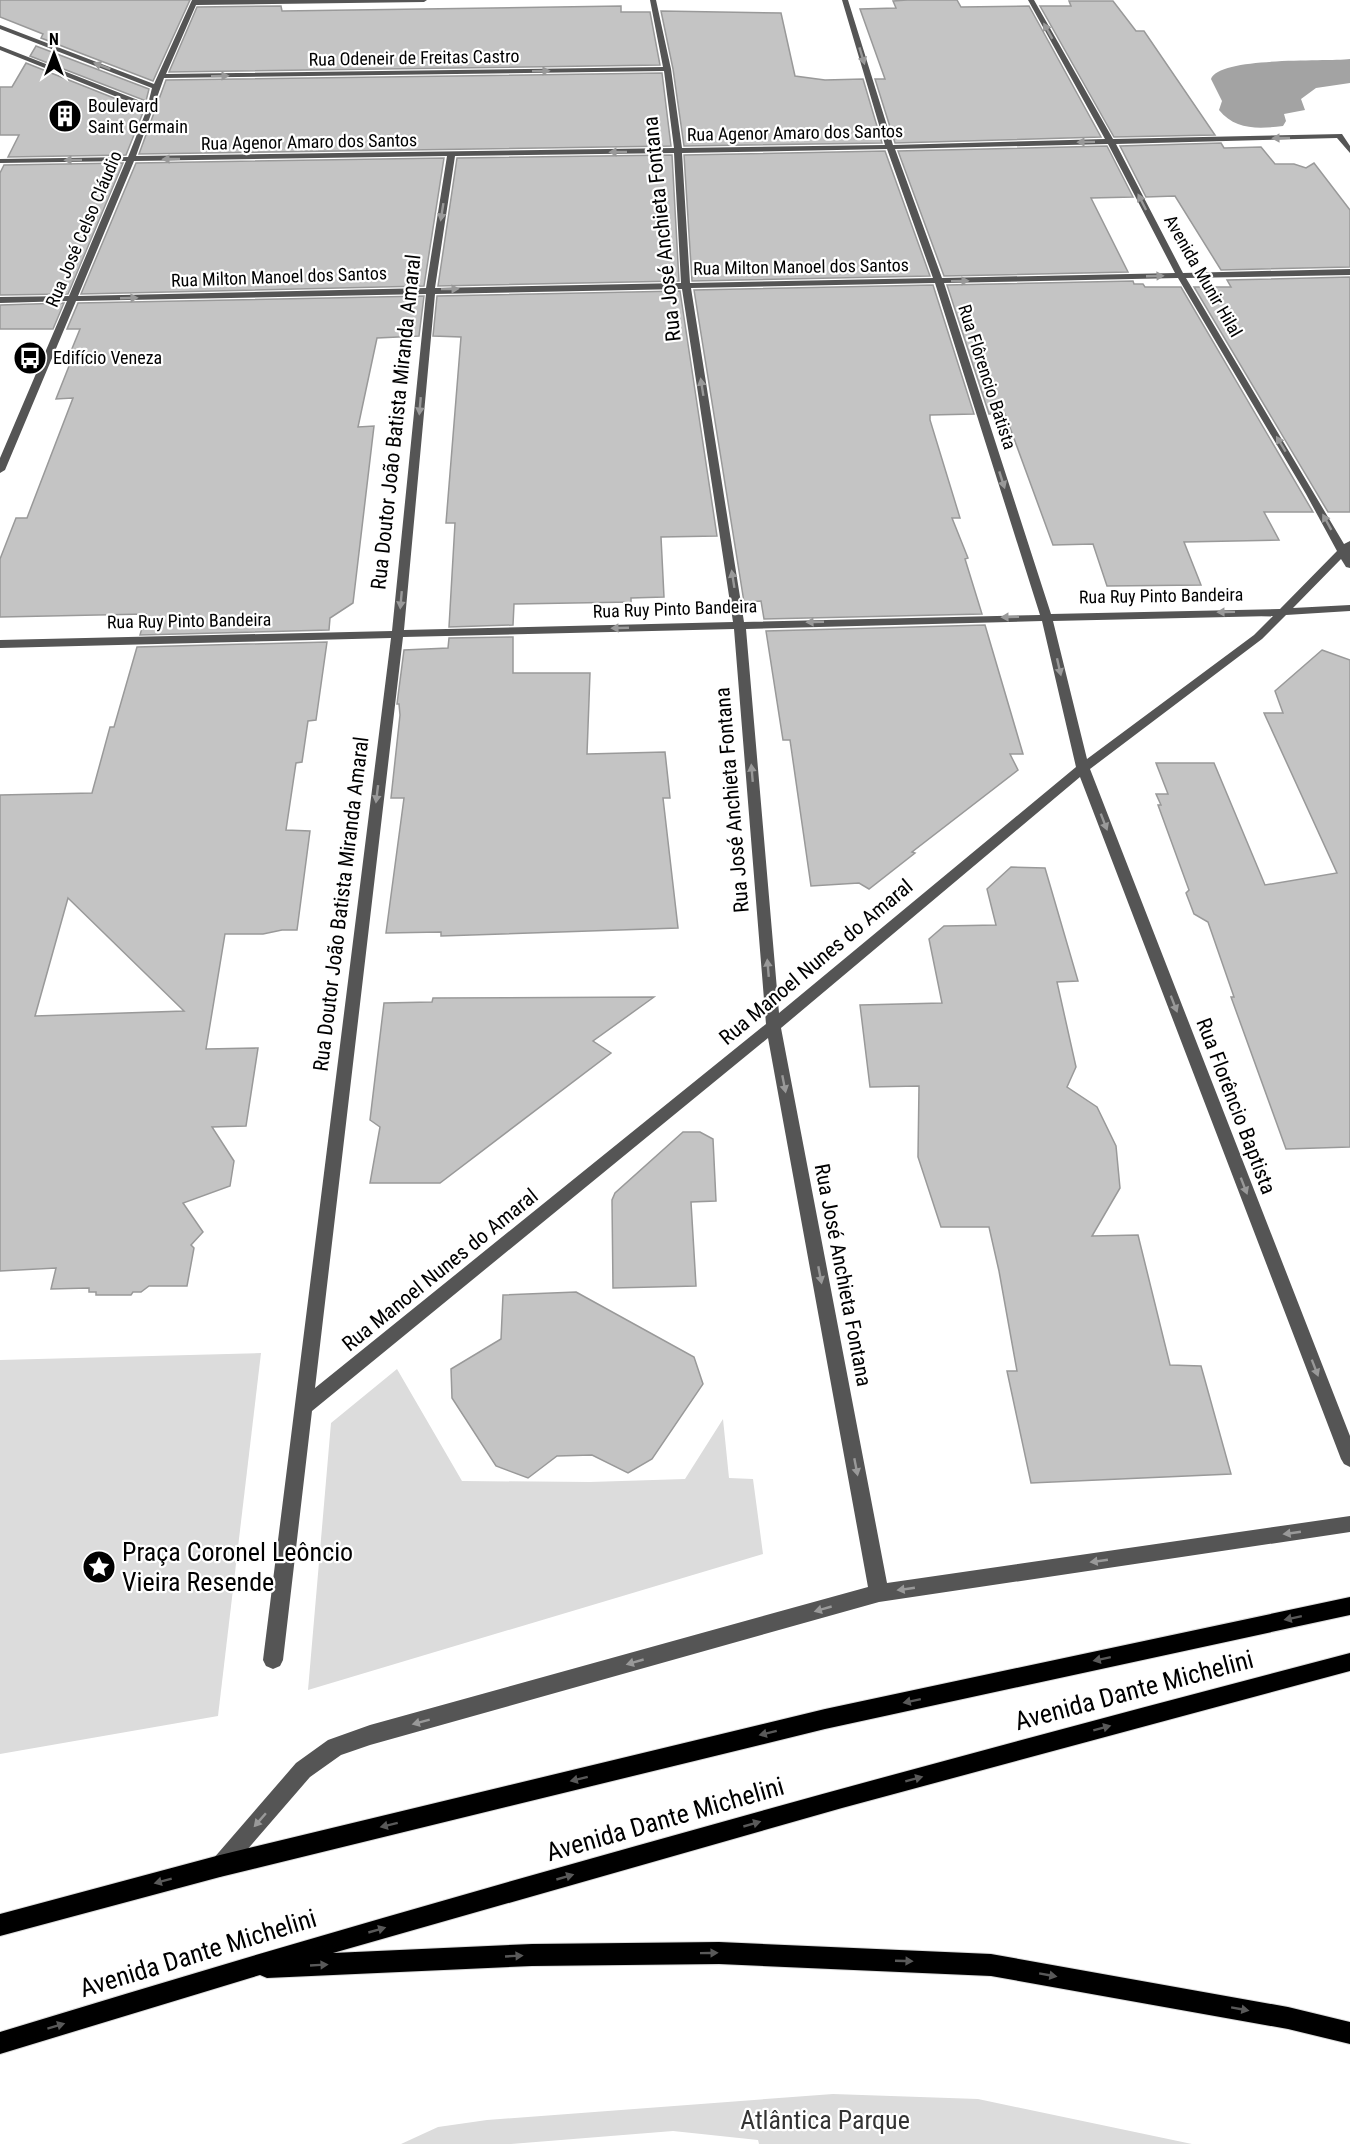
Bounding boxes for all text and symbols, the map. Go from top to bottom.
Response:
one-way arrow [1043,23,1054,39]
north arrow [24,24,84,84]
text: N [49,30,59,49]
street label: Rua Odeneir de Freitas Castro [308,45,520,70]
one-way arrow [858,47,867,65]
one-way arrow [92,61,110,71]
one-way arrow [531,66,550,76]
one-way arrow [210,71,229,80]
place label: Boulevard Saint Germain [88,95,188,137]
building icon: Boulevard Saint Germain [47,98,83,134]
street label: Rua José Anchieta Fontana [638,115,686,343]
street label: Rua Agenor Amaro dos Santos [687,120,903,145]
street label: Rua Agenor Amaro dos Santos [201,129,417,154]
one-way arrow [1271,133,1290,142]
one-way arrow [1076,137,1095,147]
one-way arrow [608,147,627,156]
street label: Rua José Celso Cláudio [41,148,126,310]
one-way arrow [161,154,180,164]
one-way arrow [63,156,82,165]
one-way arrow [1138,193,1147,210]
one-way arrow [437,203,446,222]
street label: Avenida Munir Hilal [1160,211,1247,341]
street label: Rua Doutor João Batista Miranda Amaral [366,253,426,591]
street label: Rua Milton Manoel dos Santos [693,254,909,279]
street label: Rua Milton Manoel dos Santos [171,262,387,291]
one-way arrow [1146,271,1165,280]
one-way arrow [951,276,970,286]
one-way arrow [441,285,460,294]
one-way arrow [120,293,139,303]
street label: Rua Flôrencio Batista [954,302,1021,452]
bus stop icon: Edifício Veneza [12,340,48,376]
place label: Edifício Veneza [53,347,162,368]
one-way arrow [697,377,706,396]
one-way arrow [415,397,425,416]
one-way arrow [1276,436,1287,452]
one-way arrow [998,471,1007,489]
one-way arrow [1322,513,1332,530]
one-way arrow [728,570,737,589]
street label: Rua Ruy Pinto Bandeira [1079,584,1243,607]
one-way arrow [396,591,406,610]
street label: Rua Ruy Pinto Bandeira [592,595,758,622]
one-way arrow [1216,608,1235,617]
street label: Rua Ruy Pinto Bandeira [107,609,271,632]
one-way arrow [1000,613,1019,622]
one-way arrow [806,618,825,627]
one-way arrow [611,624,630,633]
one-way arrow [1055,657,1064,676]
street label: Rua José Anchieta Fontana [710,686,754,914]
street label: Rua Doutor João Batista Miranda Amaral [309,735,373,1073]
one-way arrow [748,764,757,783]
one-way arrow [372,784,382,803]
one-way arrow [1100,813,1109,831]
street label: Rua Manoel Nunes do Amaral [715,874,917,1050]
one-way arrow [763,958,773,977]
one-way arrow [1170,995,1179,1013]
street label: Rua Florêncio Baptista [1191,1015,1281,1197]
one-way arrow [780,1074,789,1093]
street label: Rua José Anchieta Fontana [810,1162,876,1388]
one-way arrow [1240,1177,1250,1195]
street label: Rua Manoel Nunes do Amaral [337,1184,543,1356]
one-way arrow [816,1266,825,1285]
one-way arrow [1310,1359,1320,1377]
one-way arrow [852,1457,861,1476]
one-way arrow [1283,1528,1302,1537]
place label: Praça Coronel Leôncio Vieira Resende [122,1537,353,1597]
place icon: Praça Coronel Leôncio Vieira Resende [81,1549,117,1585]
one-way arrow [1090,1556,1109,1565]
one-way arrow [897,1585,916,1594]
one-way arrow [814,1605,832,1614]
one-way arrow [1283,1614,1302,1623]
street label: Avenida Dante Michelini [1011,1644,1257,1736]
one-way arrow [1093,1655,1111,1665]
one-way arrow [626,1658,644,1667]
one-way arrow [902,1696,921,1706]
one-way arrow [412,1717,430,1727]
one-way arrow [1093,1722,1111,1732]
one-way arrow [759,1729,777,1739]
street label: Avenida Dante Michelini [543,1771,787,1867]
one-way arrow [570,1774,588,1784]
one-way arrow [905,1774,923,1783]
one-way arrow [253,1812,266,1828]
one-way arrow [743,1819,761,1828]
one-way arrow [380,1820,398,1830]
one-way arrow [556,1872,574,1881]
one-way arrow [154,1877,172,1886]
street label: Avenida Dante Michelini [76,1903,320,2003]
one-way arrow [368,1924,386,1934]
one-way arrow [700,1948,719,1958]
one-way arrow [505,1952,524,1961]
one-way arrow [894,1956,913,1966]
one-way arrow [310,1960,329,1969]
one-way arrow [1039,1971,1058,1980]
one-way arrow [1231,2005,1250,2014]
one-way arrow [47,2021,65,2030]
park label: Atlântica Parque [740,2105,910,2135]

